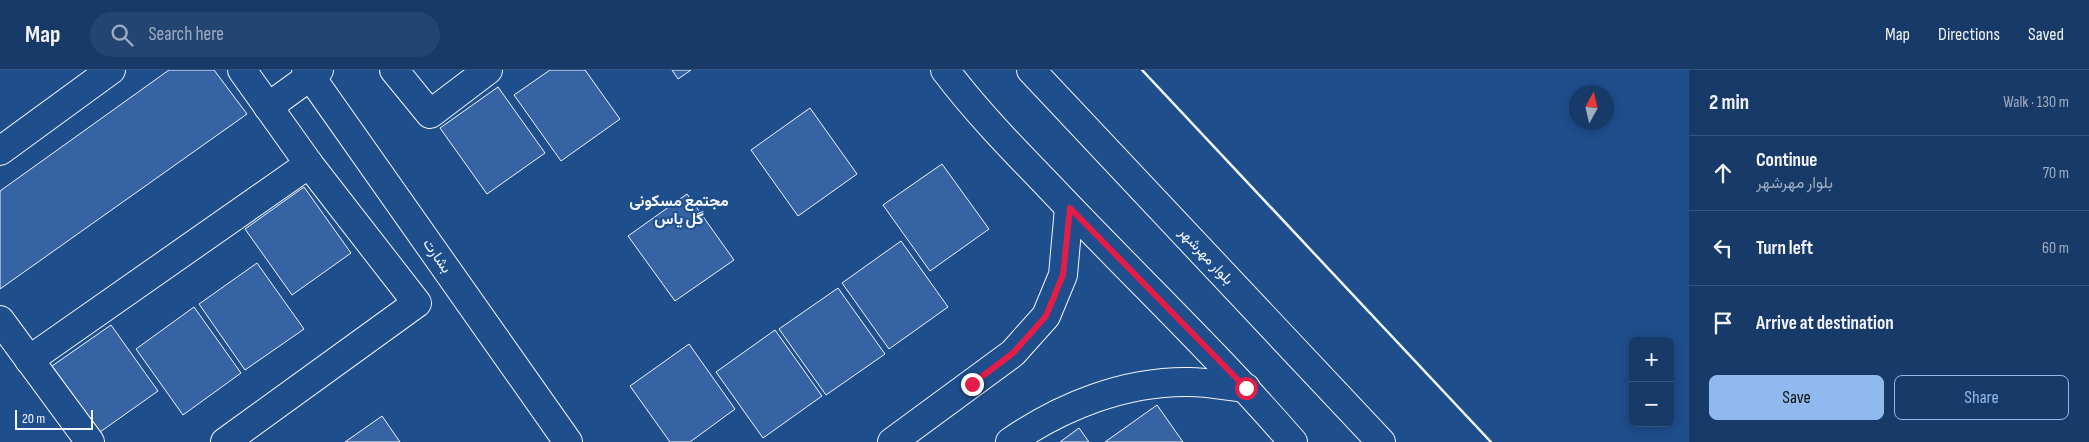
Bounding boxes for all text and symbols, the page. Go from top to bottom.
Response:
search box [90,12,440,57]
text: Map [25,20,60,49]
icon: search [108,21,136,49]
text: Search here [148,23,224,46]
text: Map [1885,24,1910,45]
text: Directions [1938,24,2000,45]
text: Saved [2028,24,2064,45]
north arrow [1569,85,1614,130]
text: 2 min [1709,90,1749,115]
text: Walk · 130 m [2003,93,2069,112]
text: Continue [1756,149,1817,172]
icon: ahead [1709,159,1737,187]
text: 70 m [2043,164,2069,183]
text: بلوار مهرشهر [1756,174,1833,193]
district label: مجتمع مسکونی گل یاس [629,192,729,229]
street label: بلوار مهرشهر [1174,222,1238,289]
icon: left [1709,234,1737,262]
street label: بشارت [418,235,456,277]
text: Turn left [1756,237,1813,260]
text: 60 m [2042,239,2069,258]
icon: arrive [1709,309,1737,337]
text: Arrive at destination [1756,312,1894,335]
map controls [1629,337,1674,427]
button: + [1629,337,1674,382]
route end [961,373,984,396]
button: Save [1709,375,1884,420]
button: Share [1894,375,2069,420]
route start [1235,377,1258,400]
button: − [1629,382,1674,427]
scale bar [15,407,92,430]
text: 20 m [22,410,45,427]

